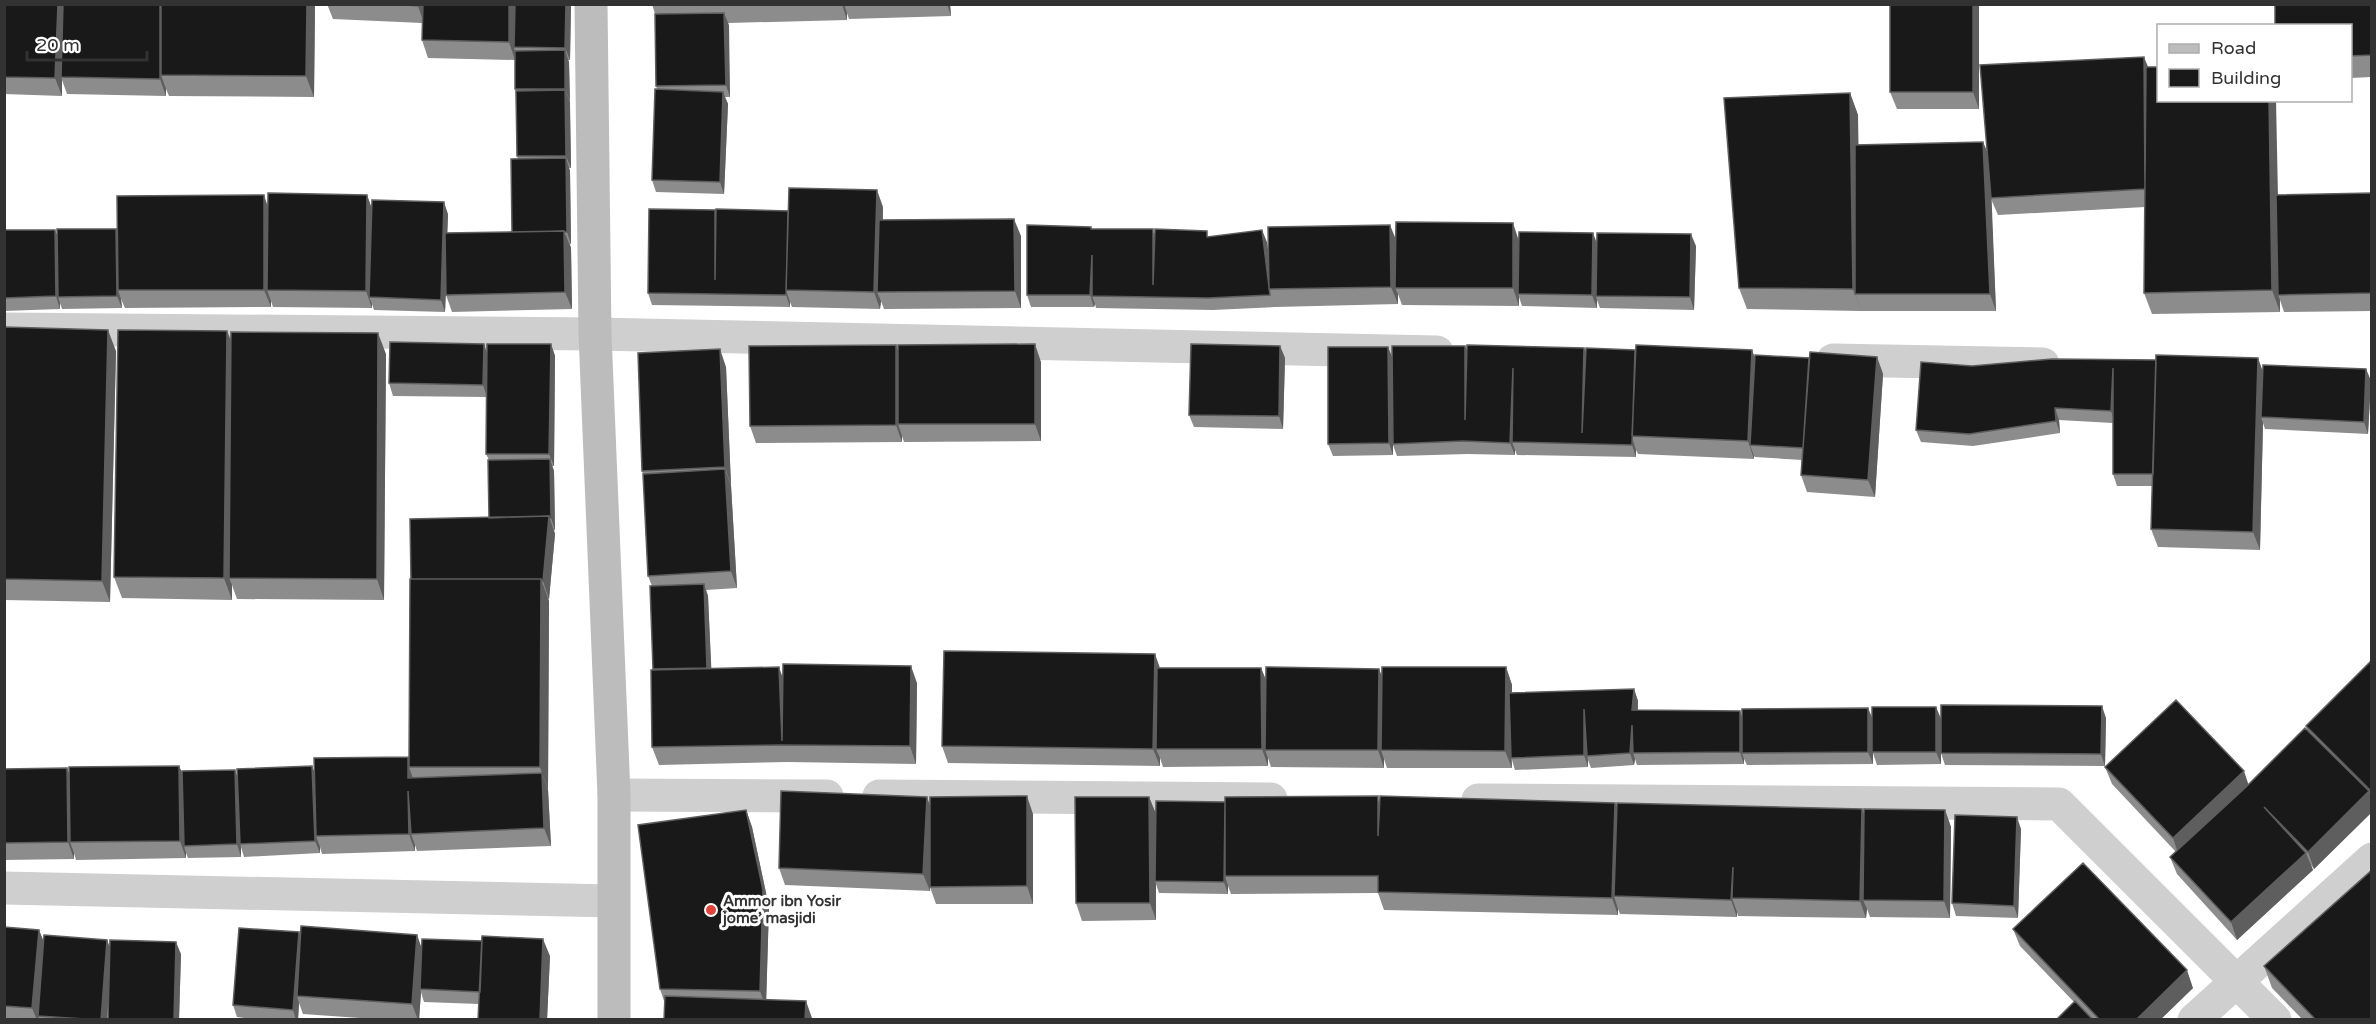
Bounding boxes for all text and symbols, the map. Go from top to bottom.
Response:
scale bar [27,24,147,62]
legend [2157,24,2352,102]
text: 20 m [36,34,80,56]
text: Road [2211,37,2256,59]
text: Building [2211,67,2281,89]
place label: Ammor ibn Yosir jome’ masjidi [722,892,841,928]
marker: Ammor ibn Yosir jome’ masjidi [704,903,718,917]

